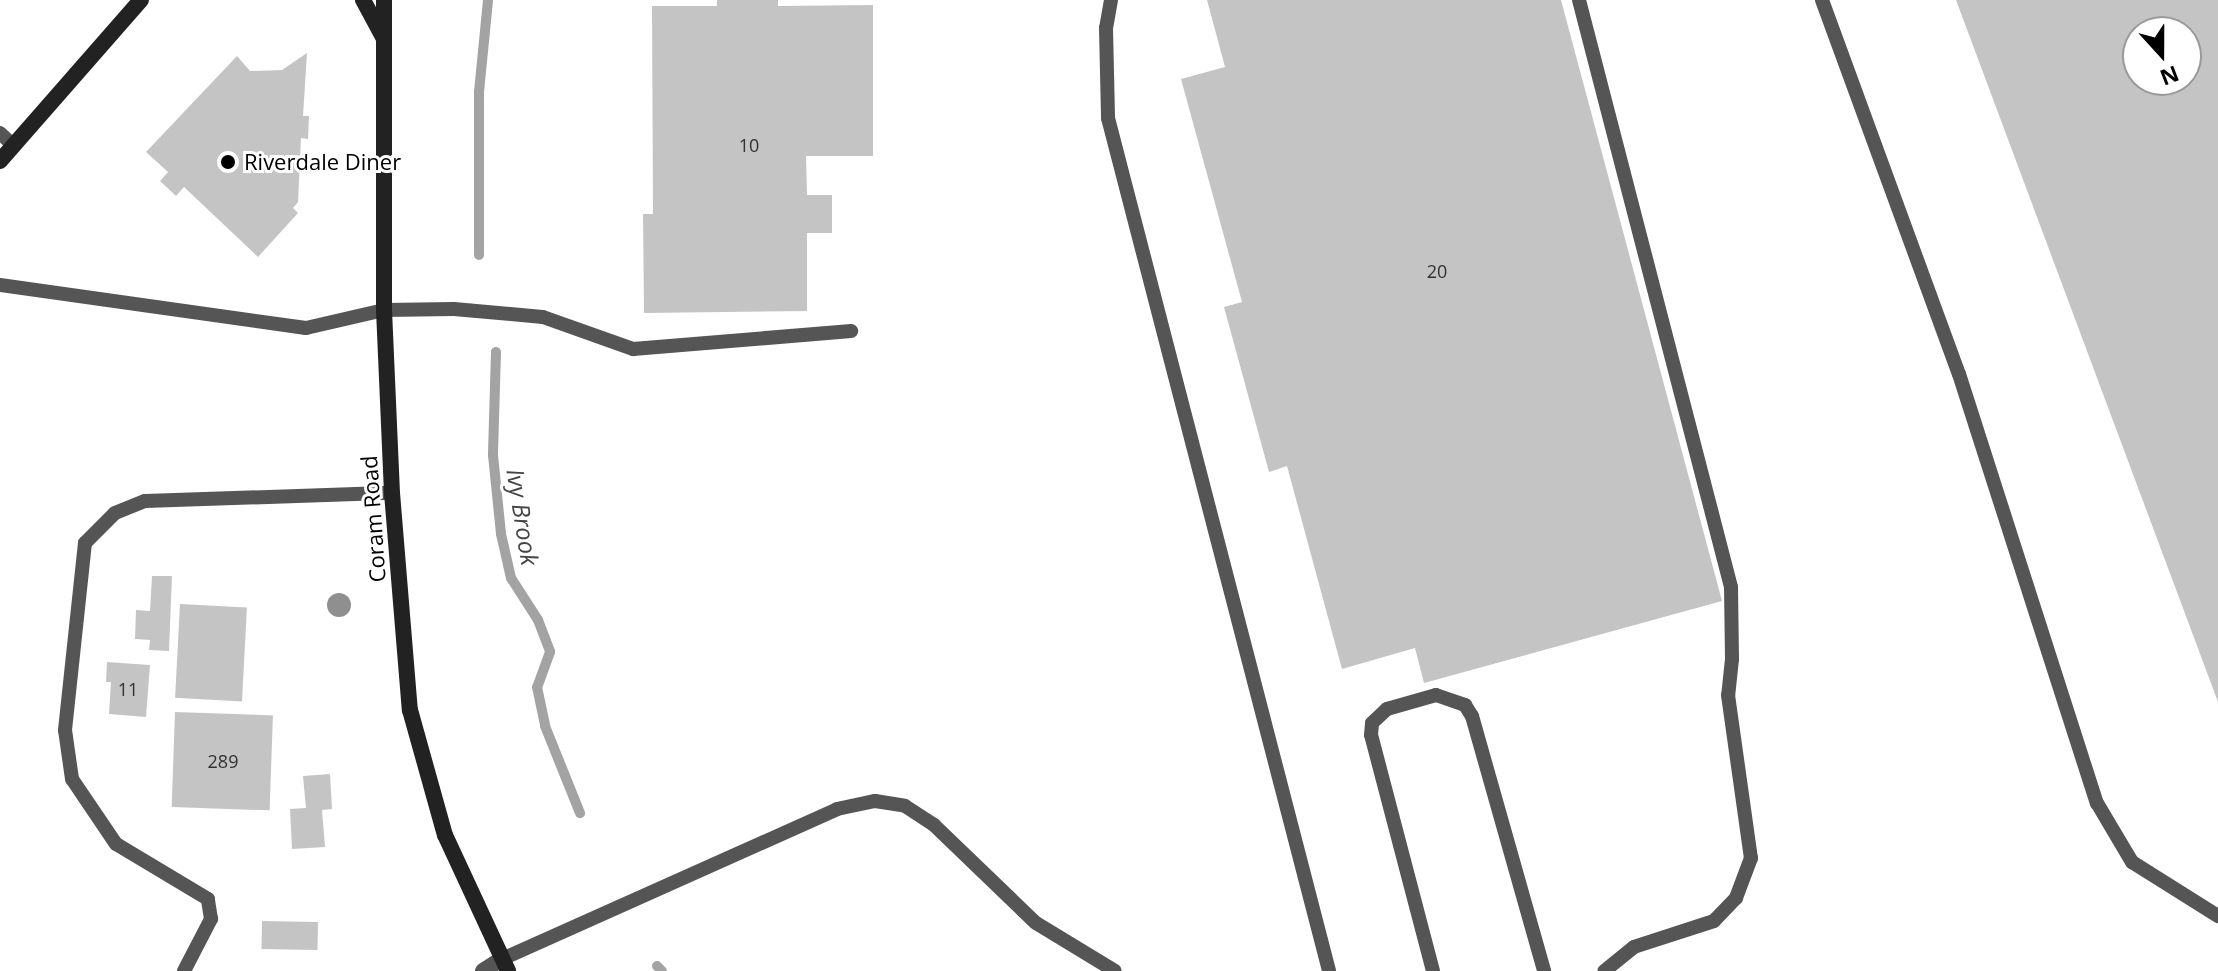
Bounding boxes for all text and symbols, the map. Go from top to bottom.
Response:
north arrow [2122,16,2202,96]
text: N [2156,59,2184,94]
house number: 10 [739,134,759,156]
place label: Riverdale Diner [244,149,401,175]
marker: Riverdale Diner [219,153,237,171]
house number: 20 [1427,260,1447,282]
street label: Coram Road [355,455,391,583]
water label: Ivy Brook [501,467,545,567]
house number: 11 [118,678,138,700]
house number: 289 [208,750,238,772]

